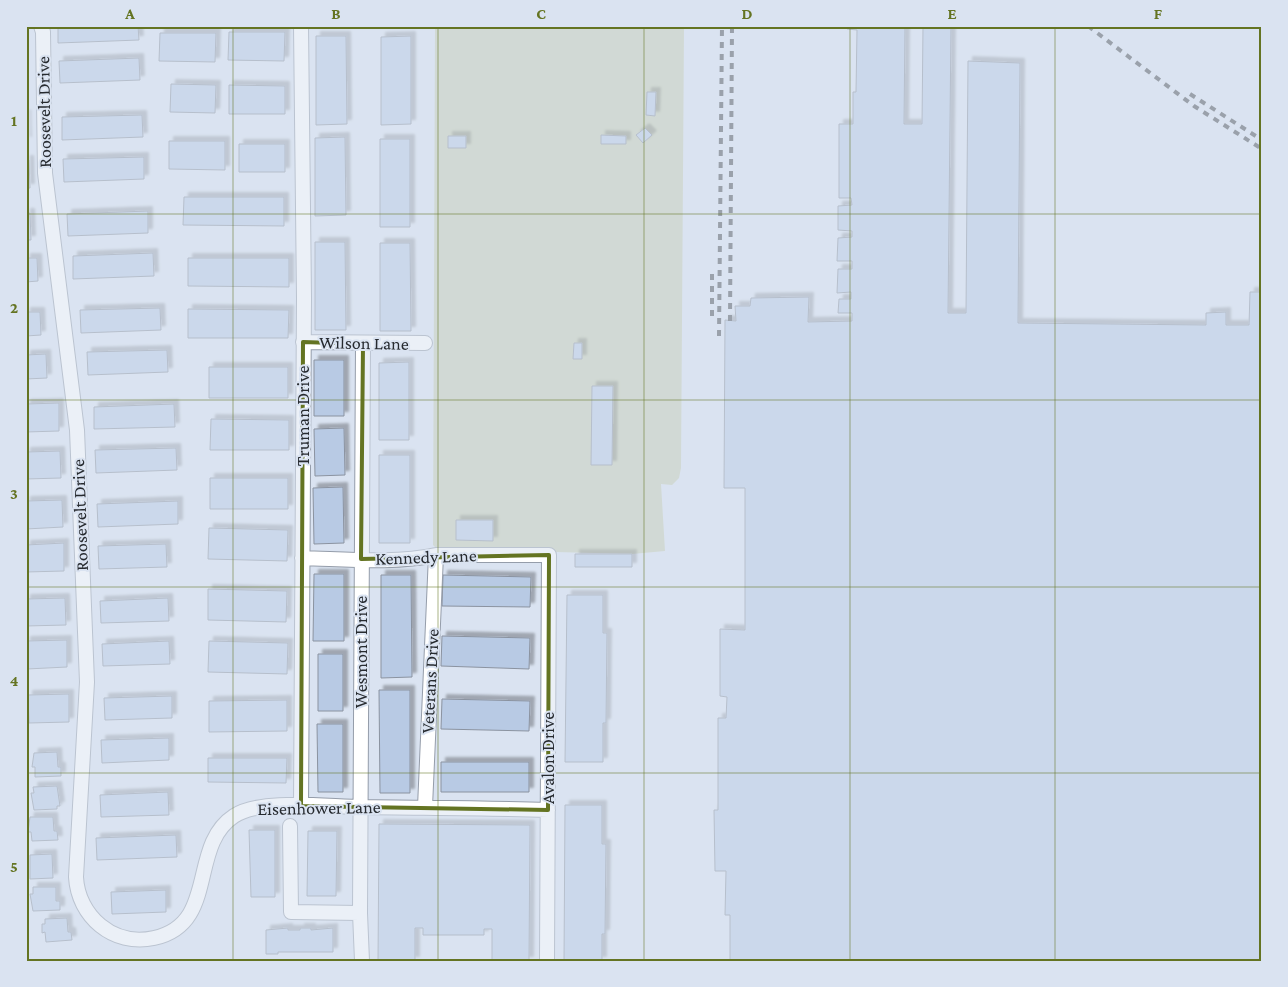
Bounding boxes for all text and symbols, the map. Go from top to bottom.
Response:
text: A [124,5,135,22]
text: B [331,5,341,22]
text: C [536,5,546,22]
text: D [741,5,753,22]
text: E [947,5,957,22]
text: F [1154,5,1163,22]
street label: Roosevelt Drive [33,56,55,168]
text: 1 [11,112,17,129]
text: 2 [10,299,18,316]
street label: Wilson Lane [319,332,409,354]
street label: Truman Drive [293,366,313,466]
street label: Roosevelt Drive [68,459,92,571]
text: 3 [10,485,18,502]
street label: Kennedy Lane [375,545,477,569]
street label: Wesmont Drive [351,596,371,708]
street label: Veterans Drive [417,628,443,734]
text: 4 [10,672,19,689]
street label: Avalon Drive [538,712,558,804]
street label: Eisenhower Lane [257,797,381,819]
text: 5 [10,858,18,875]

